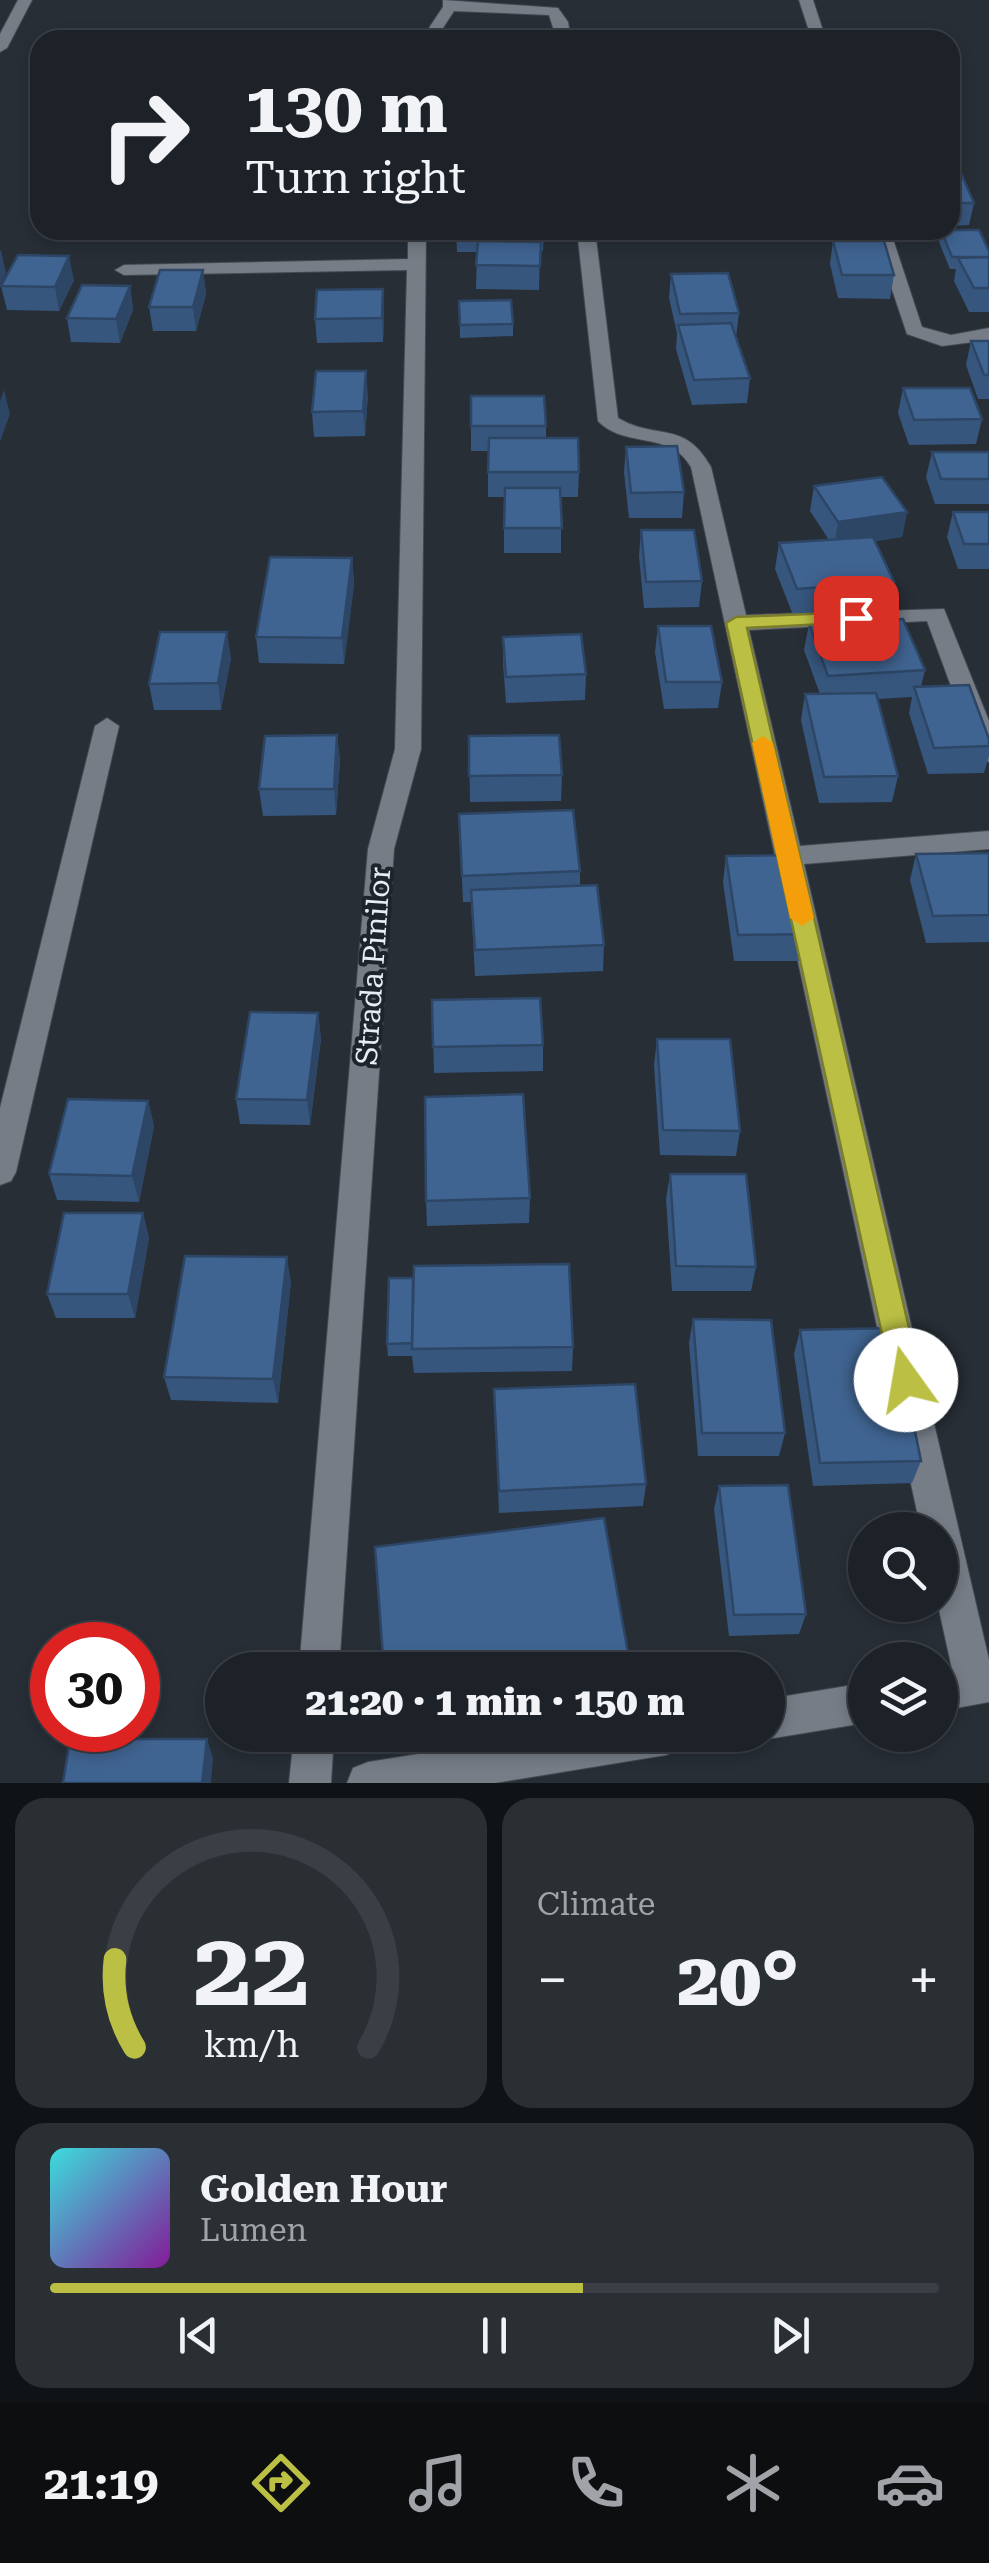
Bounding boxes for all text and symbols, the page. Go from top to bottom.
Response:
text: 130 m [245,67,448,149]
icon: right [80,70,210,200]
text: Turn right [245,151,466,204]
pin [814,576,899,661]
icon: arrive [829,591,884,646]
street label: Strada Pinilor [349,866,397,1066]
position arrow [854,1328,958,1432]
map controls [848,1512,958,1752]
button: search [848,1512,958,1622]
speed limit sign: 30 [30,1622,160,1752]
button: layers [848,1642,958,1752]
text: 21:20 · 1 min · 150 m [305,1680,685,1724]
text: Climate [537,1885,655,1923]
text: 22 [193,1909,309,2030]
text: 20° [677,1935,799,2023]
text: − [537,1948,568,2012]
text: + [908,1948,939,2012]
text: km/h [203,2024,299,2066]
text: Golden Hour [200,2167,448,2211]
text: Lumen [200,2211,307,2249]
icon: previous [171,2308,226,2363]
icon: pause [467,2308,522,2363]
icon: next [763,2308,818,2363]
icon: directions [246,2448,316,2518]
icon: music [403,2448,473,2518]
icon: phone [561,2448,631,2518]
icon: climate [718,2448,788,2518]
icon: car [875,2448,945,2518]
text: 21:19 [44,2457,159,2510]

